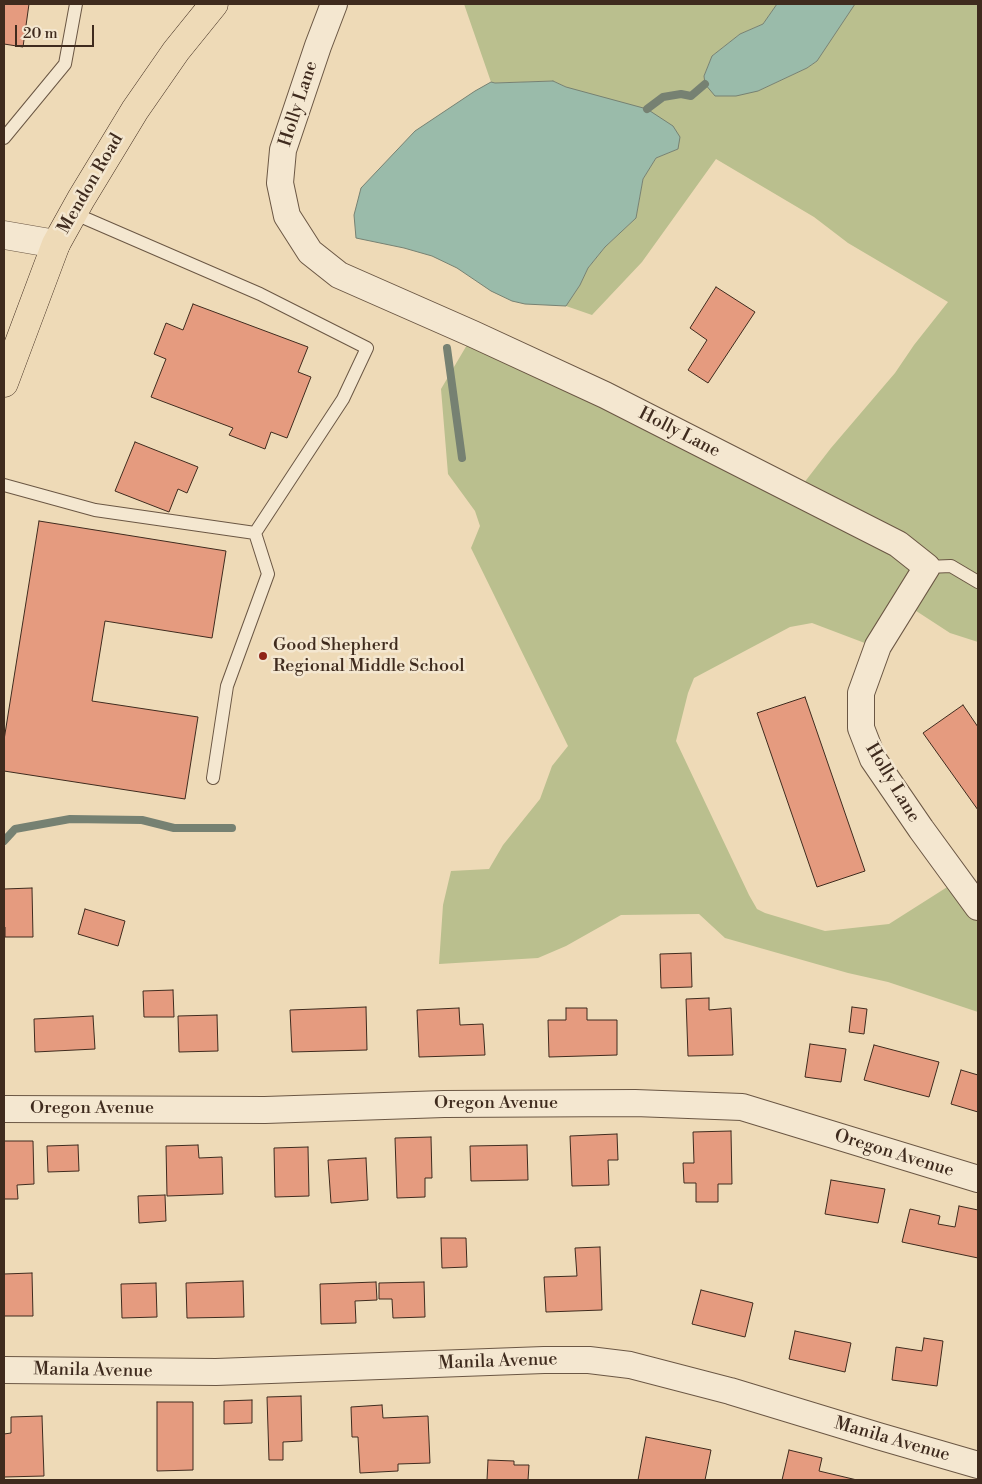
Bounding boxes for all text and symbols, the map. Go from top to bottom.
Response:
scale bar [18,15,96,47]
text: 20 m [23,24,58,43]
street label: Holly Lane [275,59,323,149]
street label: Mendon Road [54,130,128,238]
street label: Holly Lane [635,403,723,463]
place label: Good Shepherd Regional Middle School [273,635,465,678]
marker: Good Shepherd Regional Middle School [257,650,269,662]
street label: Holly Lane [860,739,924,827]
street label: Oregon Avenue [434,1093,558,1115]
street label: Oregon Avenue [30,1098,154,1120]
street label: Oregon Avenue [832,1126,956,1182]
street label: Manila Avenue [438,1349,558,1375]
street label: Manila Avenue [33,1359,153,1383]
street label: Manila Avenue [832,1413,952,1467]

